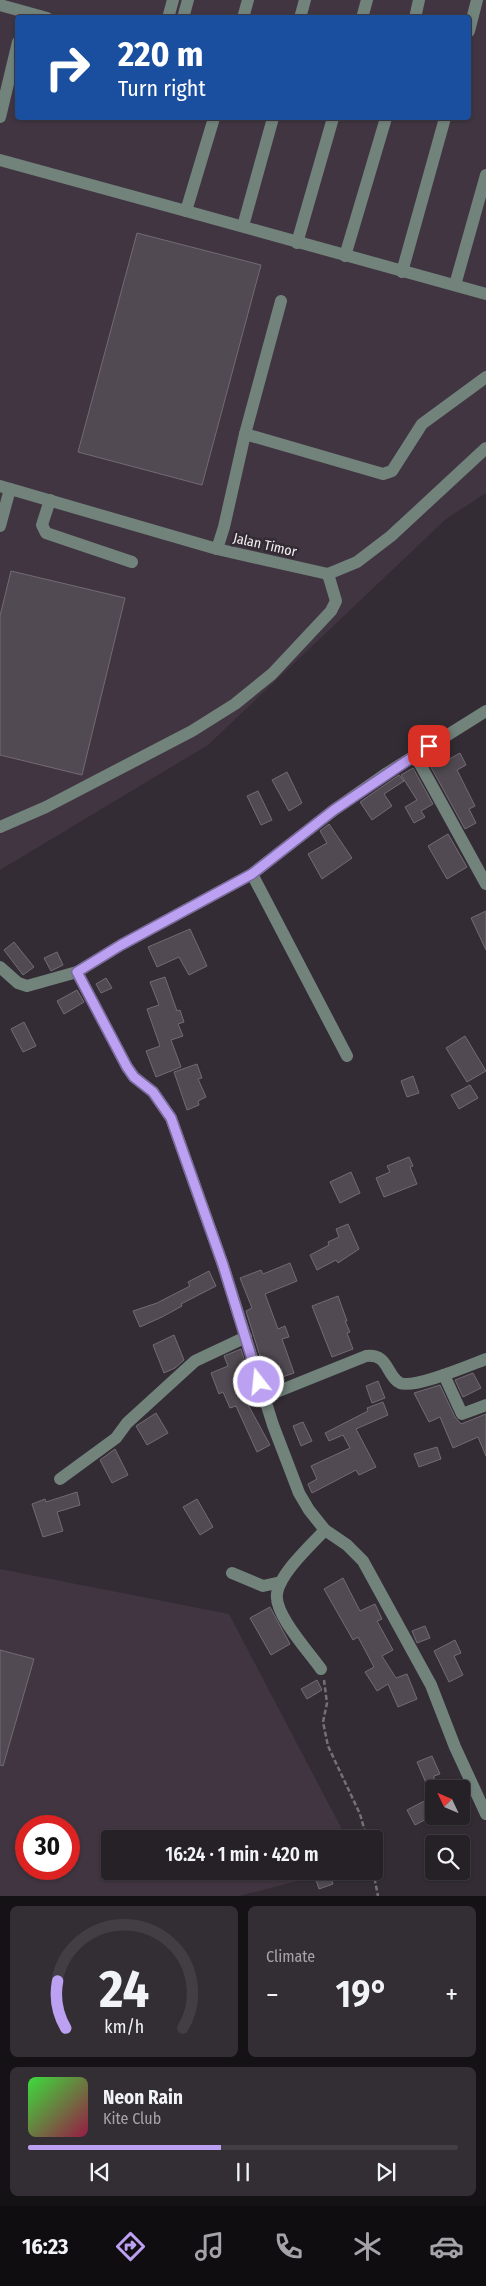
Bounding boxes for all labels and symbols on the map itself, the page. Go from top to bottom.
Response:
street label: Jalan Timor [232,529,299,561]
pin [408,725,450,767]
position arrow [232,1355,284,1407]
north arrow [425,1780,470,1825]
speed limit sign: 30 [15,1815,80,1880]

